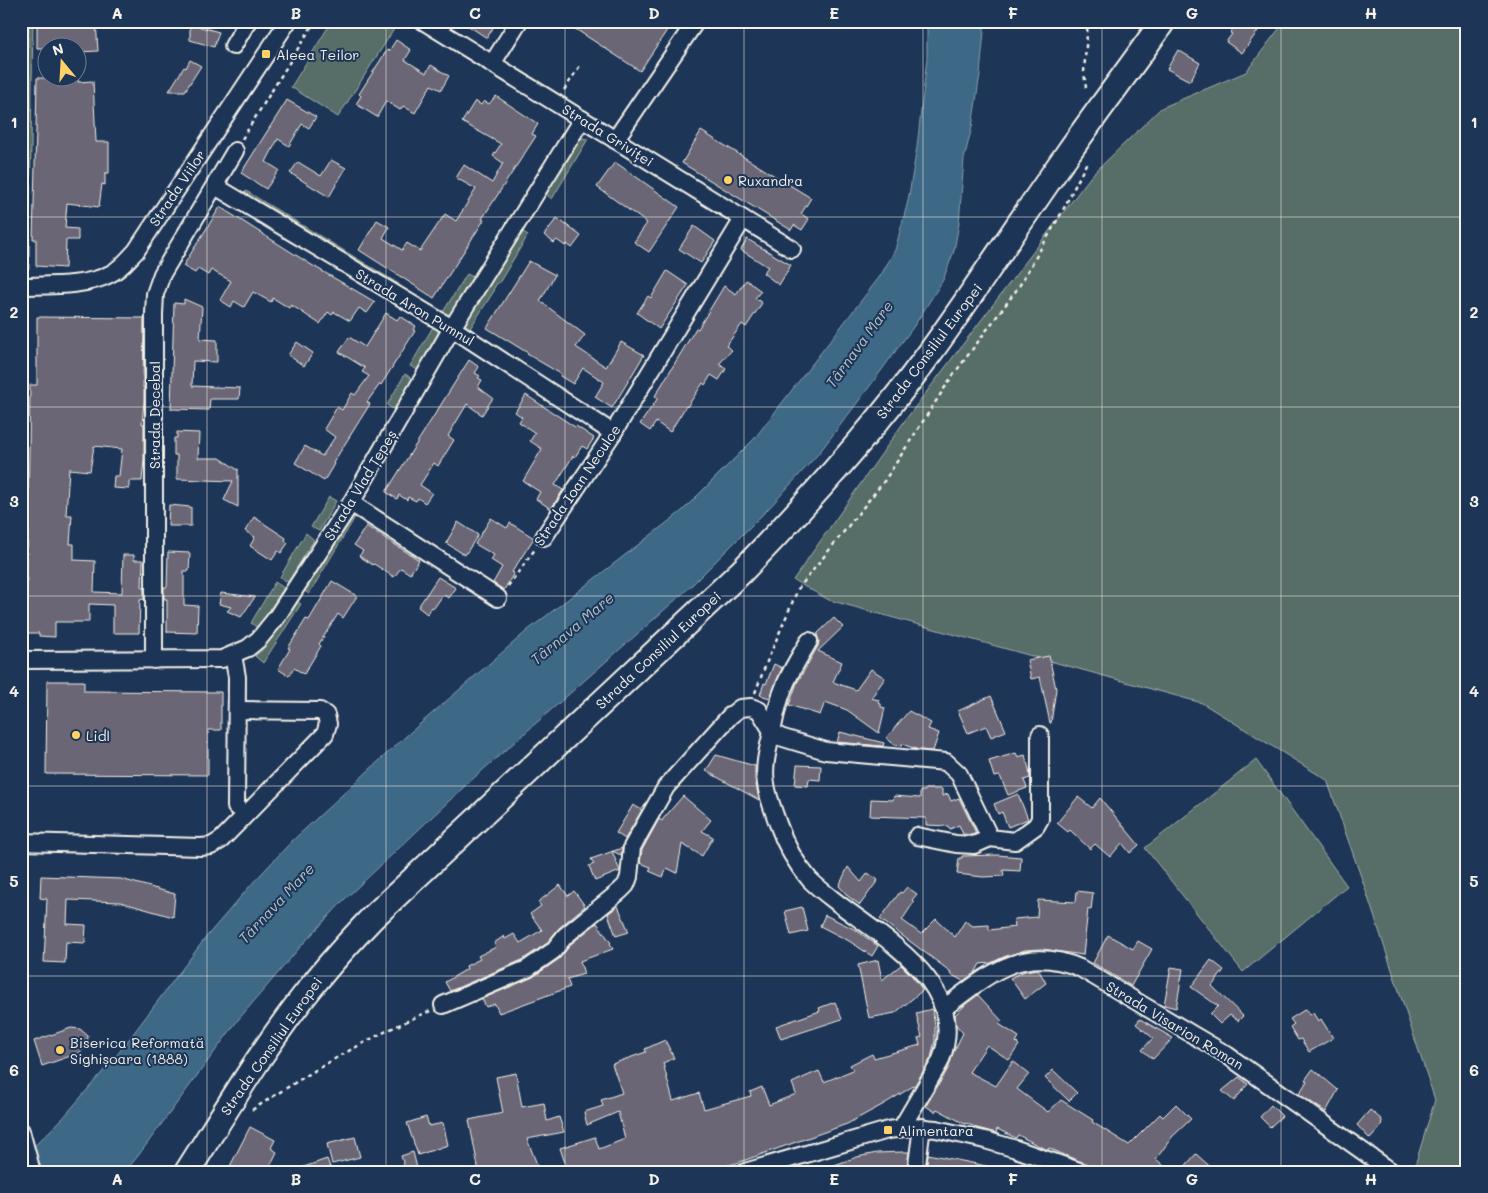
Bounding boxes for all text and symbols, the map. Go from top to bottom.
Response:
text: A [111,2,123,23]
text: B [291,2,301,23]
text: C [469,2,481,23]
text: D [648,2,660,23]
text: E [829,2,839,23]
text: F [1008,2,1018,23]
text: G [1186,2,1198,23]
text: H [1365,2,1377,23]
north arrow [38,38,88,88]
text: N [50,38,66,60]
place label: Aleea Teilor [276,45,359,64]
marker: Aleea Teilor [260,48,272,60]
street label: Strada Griviței [559,99,657,171]
text: 1 [10,111,18,132]
text: 1 [1470,111,1478,132]
street label: Strada Viilor [144,146,210,230]
place label: Ruxandra [738,171,803,190]
marker: Ruxandra [722,174,734,186]
street label: Strada Aron Pumnul [352,264,478,350]
street label: Strada Consiliul Europei [872,279,986,423]
water label: Târnava Mare [821,296,897,392]
text: 2 [10,301,19,322]
text: 2 [1470,301,1479,322]
street label: Strada Decebal [145,361,164,469]
street label: Strada Ioan Neculce [529,421,625,549]
street label: Strada Vlad Țepeș [319,426,401,544]
text: 3 [9,490,19,511]
text: 3 [1469,490,1479,511]
water label: Târnava Mare [526,587,618,669]
street label: Strada Consiliul Europei [591,587,725,713]
text: 4 [9,680,19,701]
text: 4 [1469,680,1479,701]
place label: Lidl [86,726,110,745]
marker: Lidl [70,729,82,741]
water label: Târnava Mare [234,858,318,948]
text: 5 [9,870,19,891]
text: 5 [1469,870,1479,891]
street label: Strada Consiliul Europei [216,973,326,1119]
street label: Strada Visarion Roman [1103,976,1247,1074]
place label: Biserica Reformată Sighișoara (1888) [70,1033,204,1068]
marker: Biserica Reformată Sighișoara (1888) [54,1044,66,1056]
text: 6 [9,1059,19,1080]
text: 6 [1469,1059,1479,1080]
place label: Alimentara [898,1121,974,1140]
marker: Alimentara [882,1124,894,1136]
text: A [111,1168,123,1189]
text: B [291,1168,301,1189]
text: C [469,1168,481,1189]
text: D [648,1168,660,1189]
text: E [829,1168,839,1189]
text: F [1008,1168,1018,1189]
text: G [1186,1168,1198,1189]
text: H [1365,1168,1377,1189]

